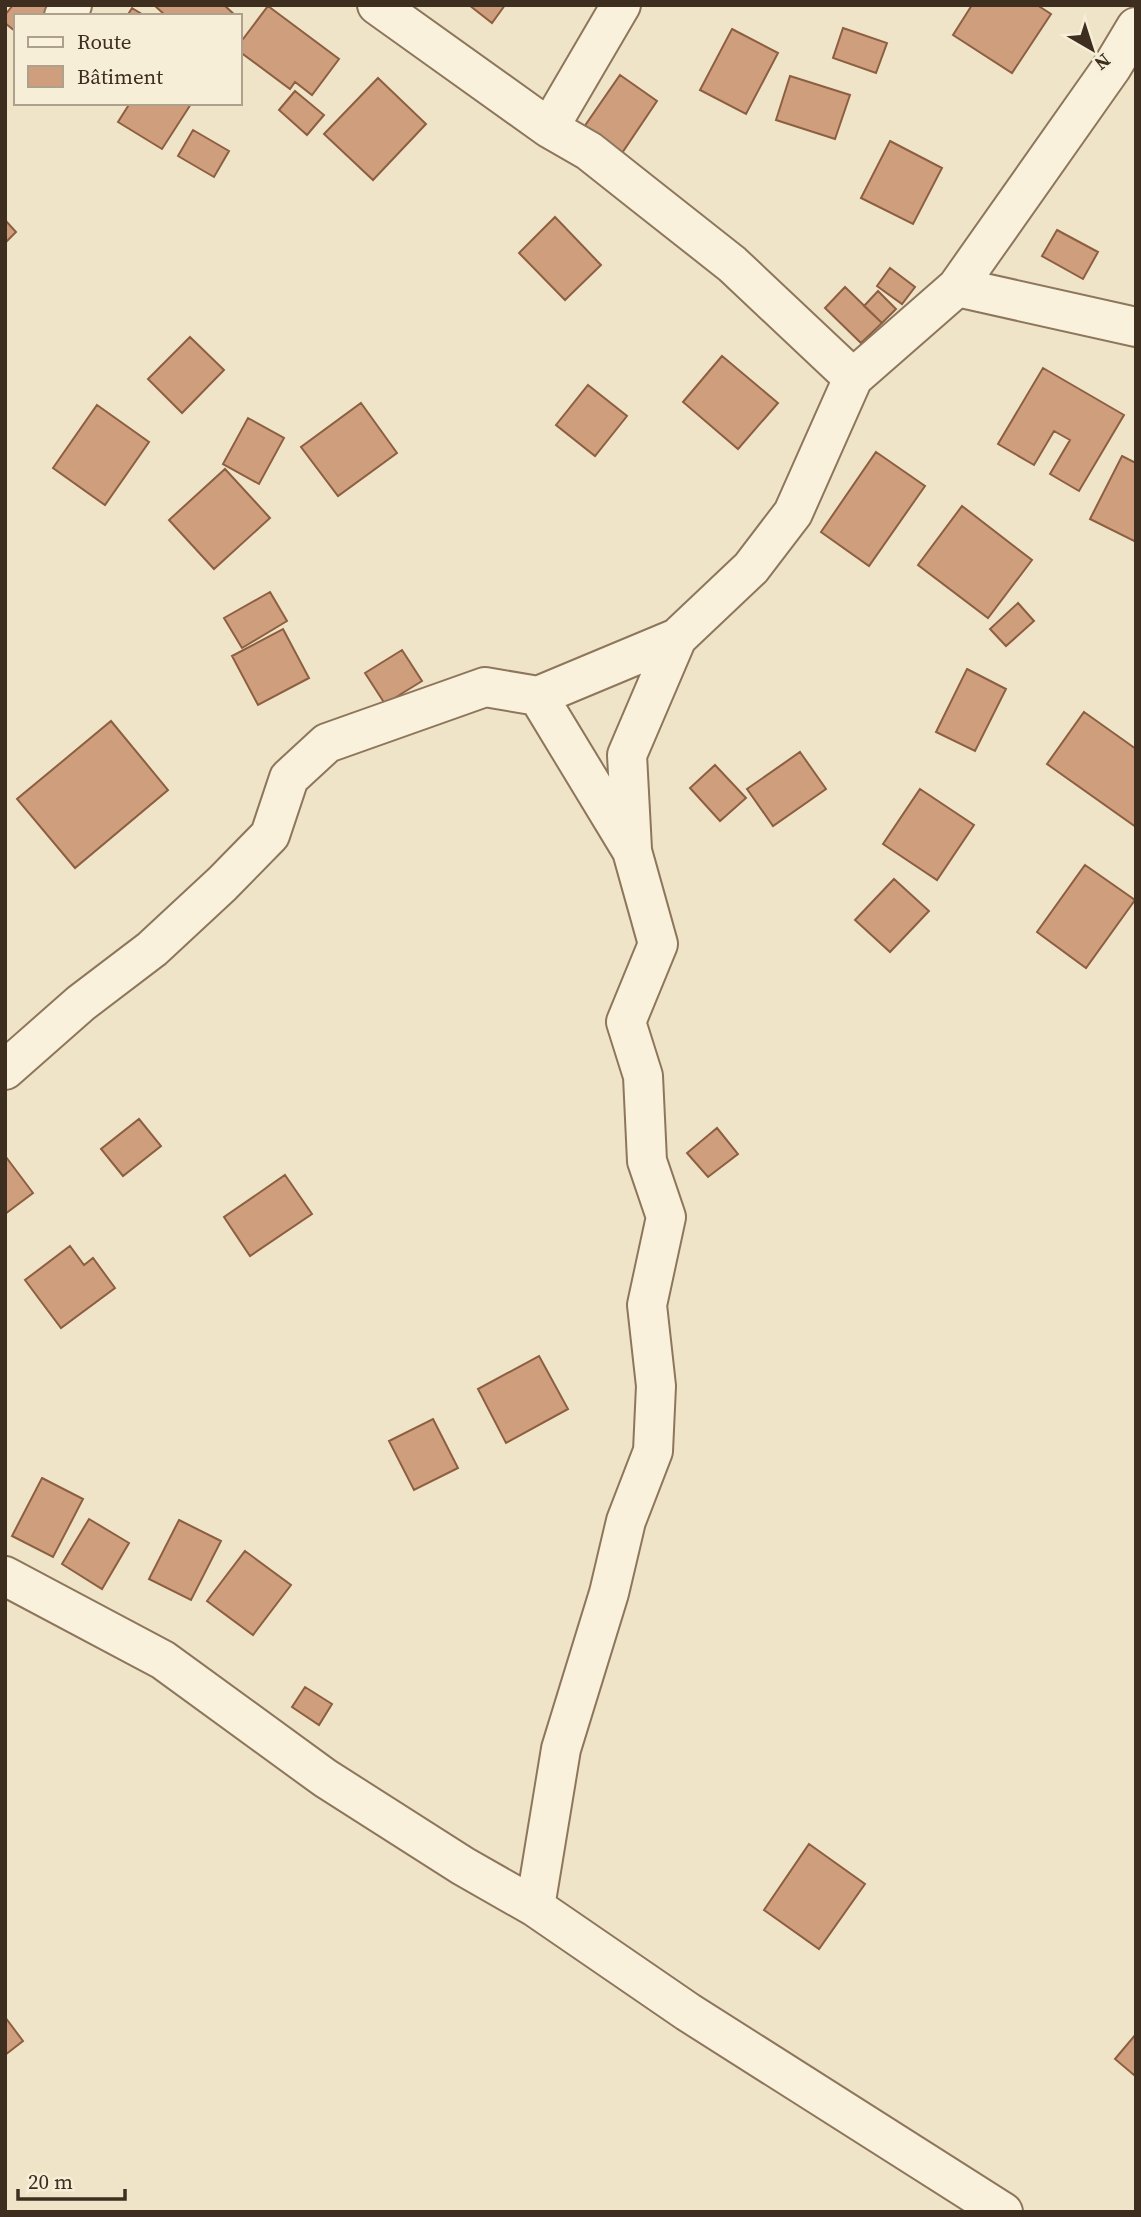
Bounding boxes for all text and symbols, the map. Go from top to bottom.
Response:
legend [14,14,242,105]
north arrow [1057,14,1127,84]
text: Route [77,27,132,56]
text: N [1089,48,1116,77]
text: Bâtiment [77,62,163,91]
scale bar [18,2158,124,2202]
text: 20 m [28,2167,73,2196]

